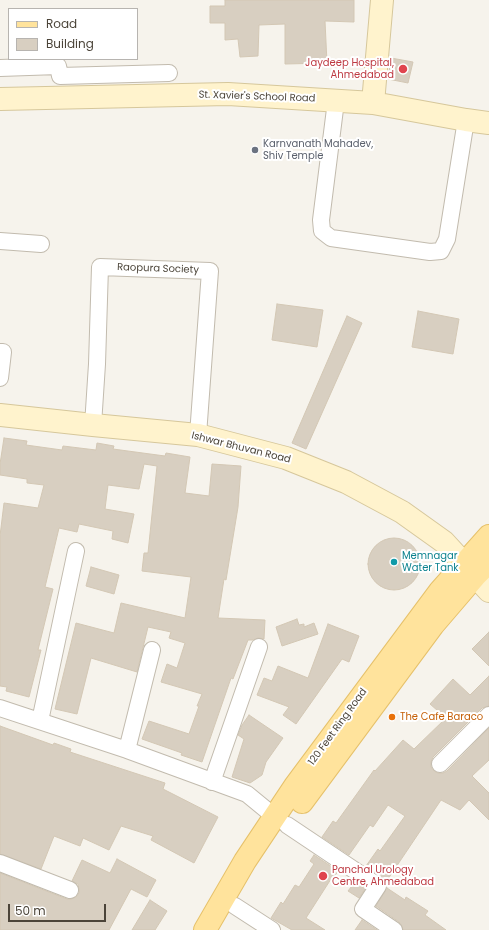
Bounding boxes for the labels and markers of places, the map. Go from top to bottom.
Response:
place label: Jaydeep Hospital, Ahmedabad [305,57,394,80]
marker: Jaydeep Hospital, Ahmedabad [397,63,409,75]
place label: Karnvanath Mahadev, Shiv Temple [263,138,373,162]
marker: Karnvanath Mahadev, Shiv Temple [250,145,260,155]
place label: Memnagar Water Tank [402,550,458,574]
marker: Memnagar Water Tank [389,557,399,567]
place label: The Cafe Baraco [400,711,483,723]
marker: The Cafe Baraco [387,712,397,722]
place label: Panchal Urology Centre, Ahmedabad [332,864,434,888]
marker: Panchal Urology Centre, Ahmedabad [317,870,329,882]

